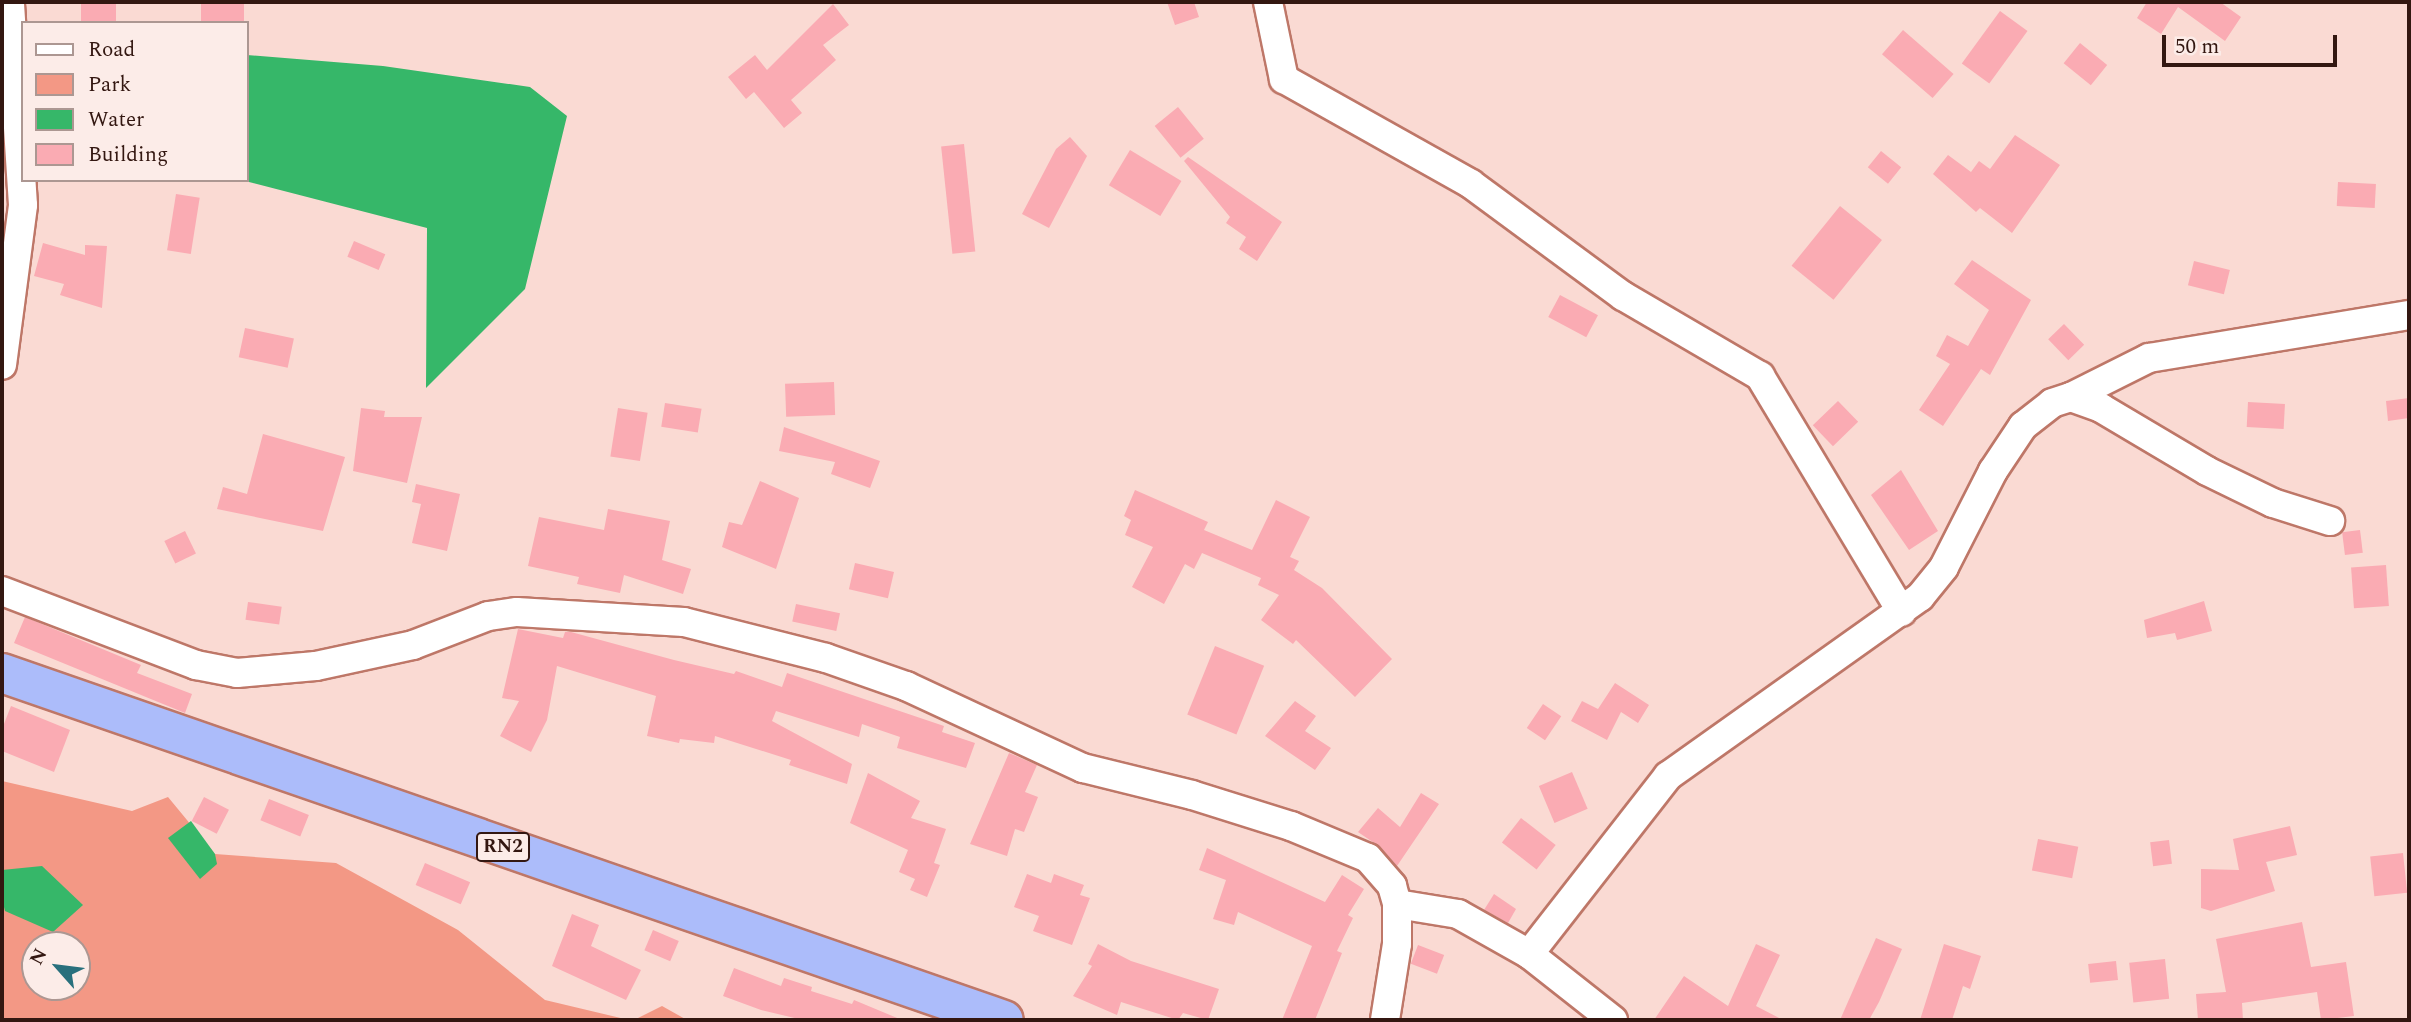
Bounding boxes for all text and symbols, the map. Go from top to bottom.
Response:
legend [21,21,248,182]
scale bar [2166,21,2341,65]
text: 50 m [2175,31,2219,63]
text: Road [88,34,135,66]
text: Park [88,69,131,101]
text: Water [88,104,144,136]
text: Building [88,139,168,171]
road number: RN2 [475,832,531,862]
north arrow [21,931,91,1001]
text: N [22,943,55,971]

